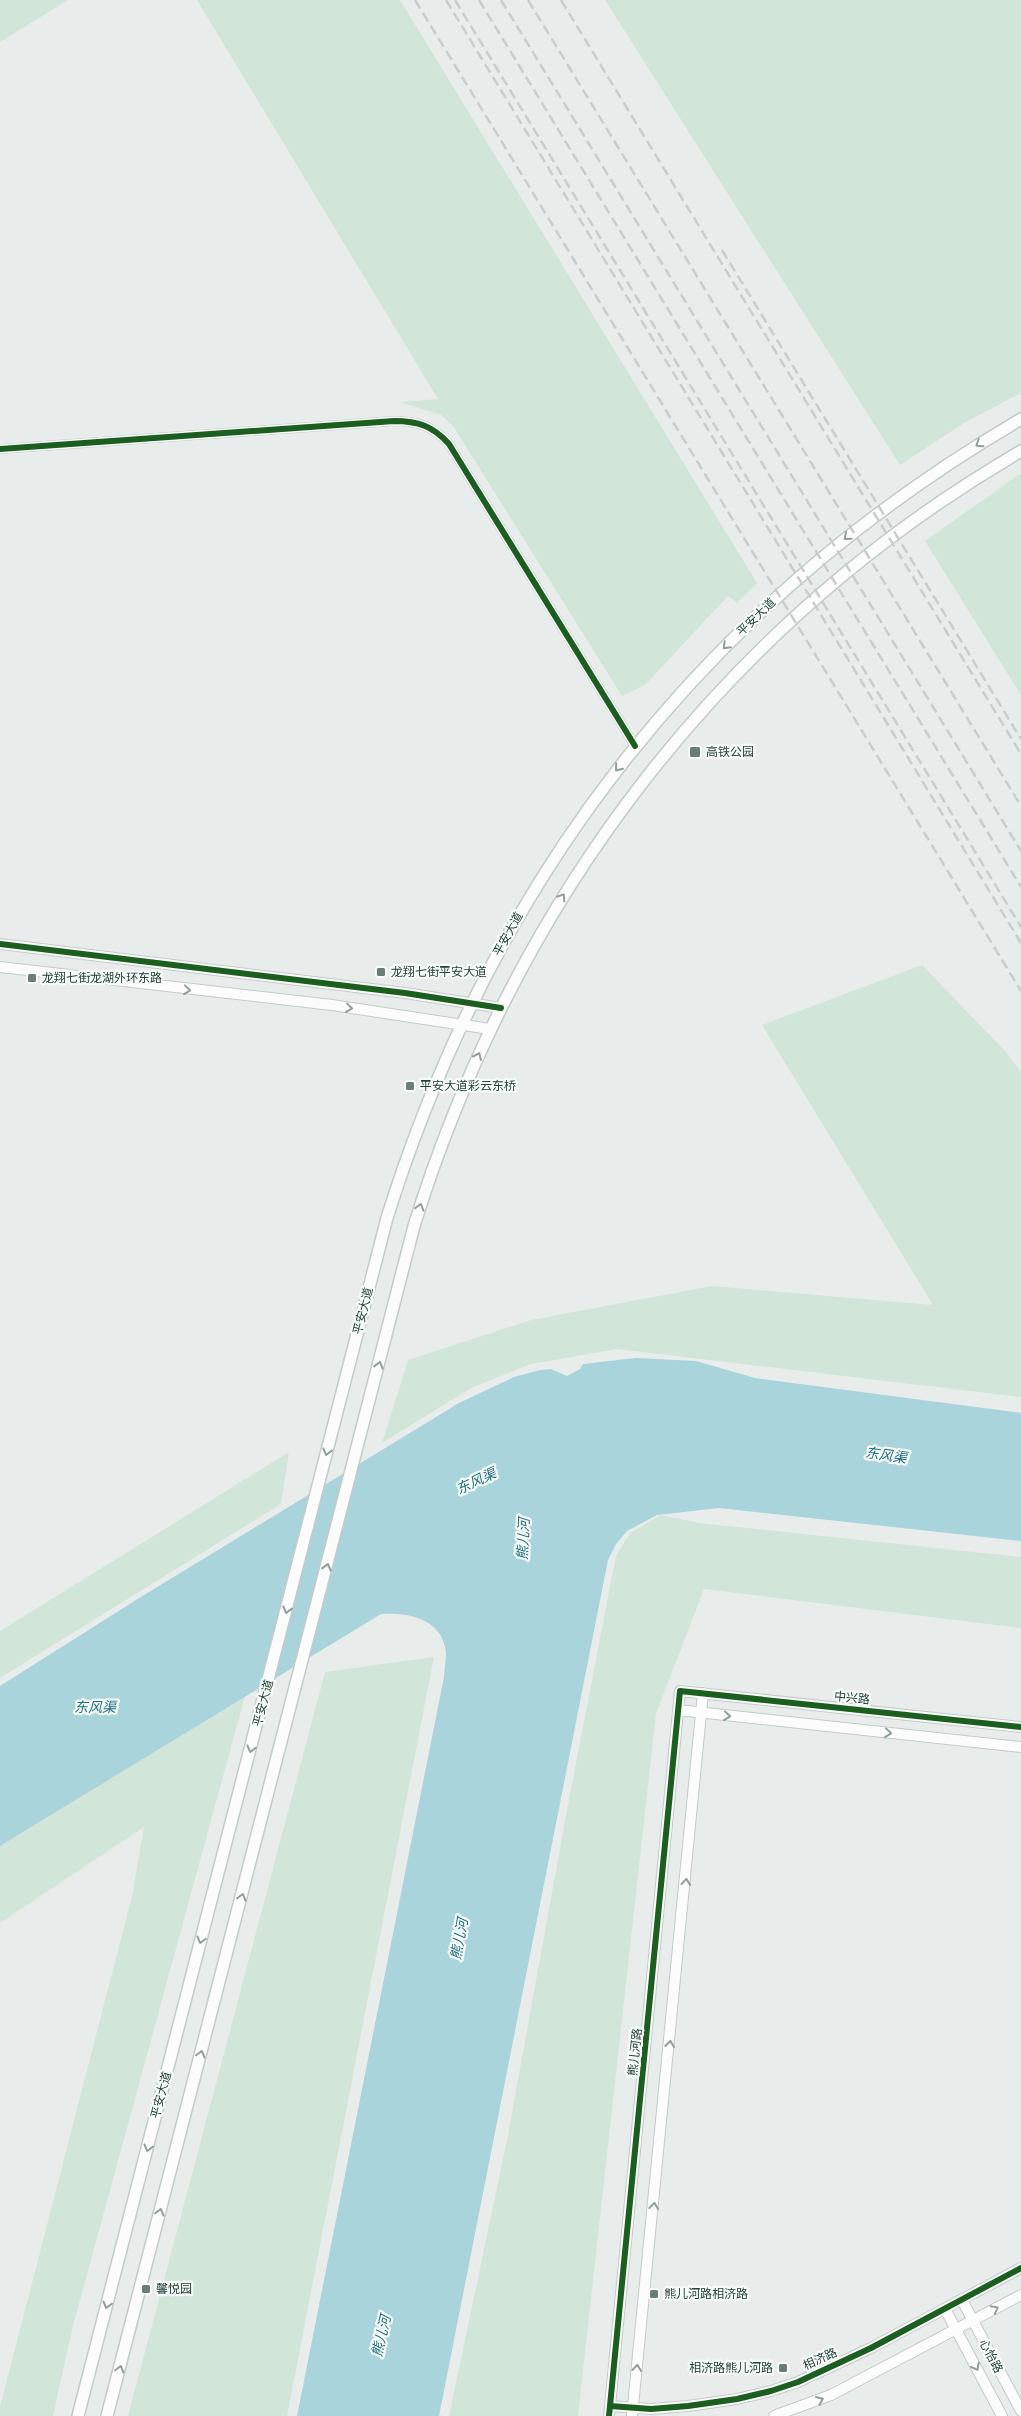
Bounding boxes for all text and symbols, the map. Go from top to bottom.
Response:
one-way arrow [976,437,985,447]
one-way arrow [843,532,852,541]
street label: 平安大道 [734,595,778,639]
one-way arrow [723,641,732,650]
marker: 高铁公园 [688,745,702,759]
place label: 高铁公园 [706,745,754,759]
one-way arrow [615,762,624,771]
one-way arrow [556,893,565,903]
street label: 平安大道 [490,910,526,958]
place label: 龙翔七街平安大道 [391,965,487,979]
marker: 龙翔七街平安大道 [375,966,387,978]
place label: 龙翔七街龙湖外环东路 [42,971,162,985]
marker: 龙翔七街龙湖外环东路 [26,972,38,984]
one-way arrow [184,984,192,995]
one-way arrow [345,1002,353,1013]
one-way arrow [471,1052,482,1061]
place label: 平安大道彩云东桥 [420,1079,516,1093]
marker: 平安大道彩云东桥 [404,1080,416,1092]
one-way arrow [414,1204,424,1212]
street label: 平安大道 [350,1286,376,1336]
one-way arrow [373,1360,384,1369]
water label: 东风渠 [864,1444,910,1466]
one-way arrow [323,1448,333,1456]
water label: 东风渠 [454,1464,500,1497]
water label: 熊儿河 [514,1515,532,1560]
one-way arrow [321,1563,332,1572]
one-way arrow [282,1605,293,1614]
street label: 平安大道 [250,1678,276,1728]
street label: 中兴路 [833,1689,871,1707]
water label: 东风渠 [74,1699,118,1715]
one-way arrow [723,1710,731,1721]
one-way arrow [885,1727,893,1738]
one-way arrow [246,1744,257,1753]
one-way arrow [680,1878,691,1886]
one-way arrow [236,1892,247,1901]
water label: 熊儿河 [447,1914,471,1961]
one-way arrow [197,1935,207,1944]
street label: 熊儿河路 [626,2027,644,2077]
one-way arrow [664,2040,675,2048]
one-way arrow [195,2050,206,2059]
street label: 平安大道 [148,2070,174,2120]
one-way arrow [143,2144,153,2152]
one-way arrow [648,2202,659,2210]
one-way arrow [155,2208,165,2216]
place label: 馨悦园 [156,2282,192,2296]
marker: 馨悦园 [140,2283,152,2295]
place label: 熊儿河路相济路 [664,2287,748,2301]
marker: 熊儿河路相济路 [648,2288,660,2300]
one-way arrow [102,2301,113,2310]
one-way arrow [990,2305,999,2315]
water label: 熊儿河 [368,2311,394,2358]
street label: 心怡路 [976,2337,1006,2375]
street label: 相济路 [801,2345,839,2373]
place label: 相济路熊儿河路 [689,2361,773,2375]
marker: 相济路熊儿河路 [777,2362,789,2374]
one-way arrow [970,2362,980,2371]
one-way arrow [631,2363,642,2371]
one-way arrow [114,2365,124,2373]
one-way arrow [815,2395,824,2406]

